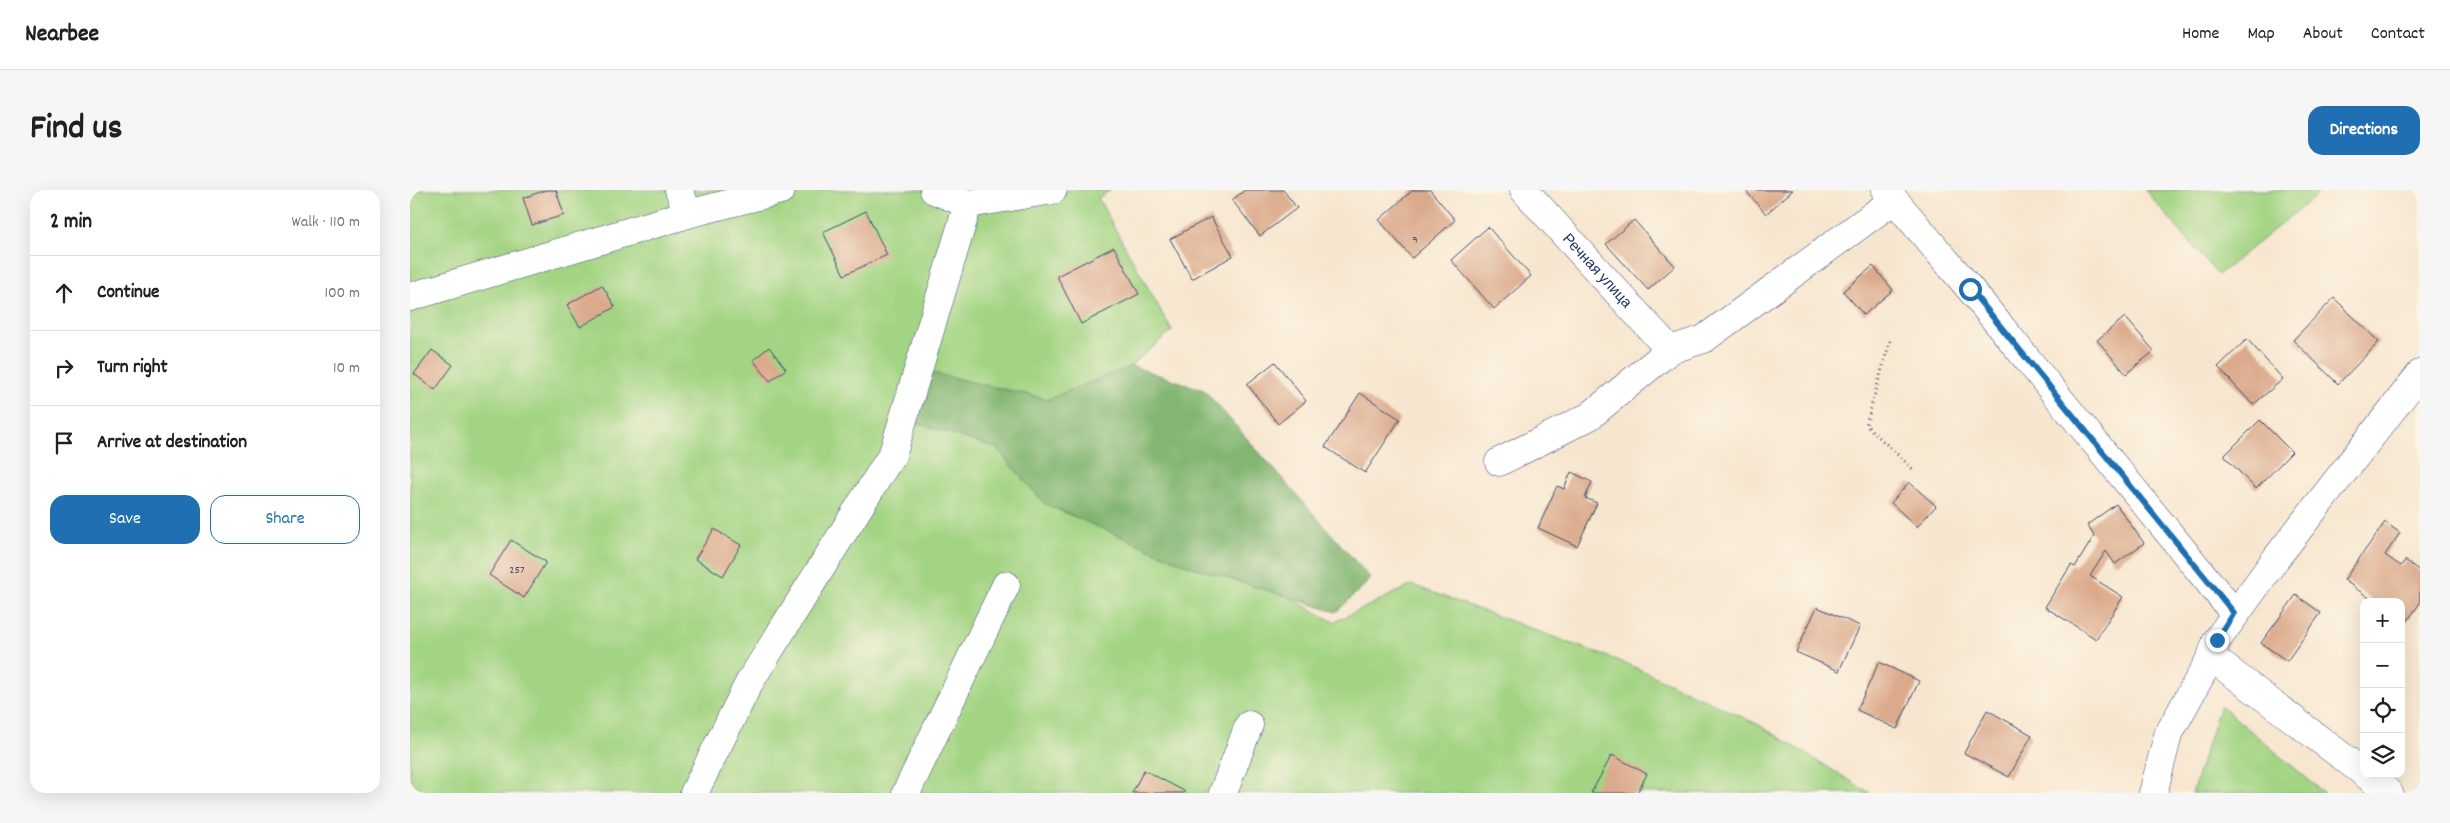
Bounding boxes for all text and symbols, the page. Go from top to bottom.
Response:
text: Nearbee [25,18,99,52]
text: Home [2182,22,2219,47]
text: Map [2247,22,2275,47]
text: About [2303,22,2343,47]
text: Contact [2371,22,2425,47]
text: Find us [30,105,122,155]
button: Directions [2308,106,2420,155]
text: 2 min [50,208,92,238]
text: Walk · 110 m [292,211,360,234]
street label: Речная улица [1556,230,1636,315]
house number: 9 [1412,232,1418,249]
route start [1959,278,1982,301]
icon: ahead [50,279,78,307]
text: Continue [97,280,159,307]
text: 100 m [324,282,360,305]
icon: right [50,354,78,382]
text: Turn right [97,355,168,382]
text: 10 m [333,357,360,380]
icon: arrive [50,429,78,457]
text: Arrive at destination [97,430,247,457]
button: Save [50,495,200,544]
button: Share [210,495,360,544]
house number: 257 [509,562,525,579]
map controls [2360,598,2405,778]
button: + [2360,598,2405,643]
route end [2206,629,2229,652]
button: − [2360,643,2405,688]
button: locate [2360,688,2405,733]
button: layers [2360,733,2405,778]

